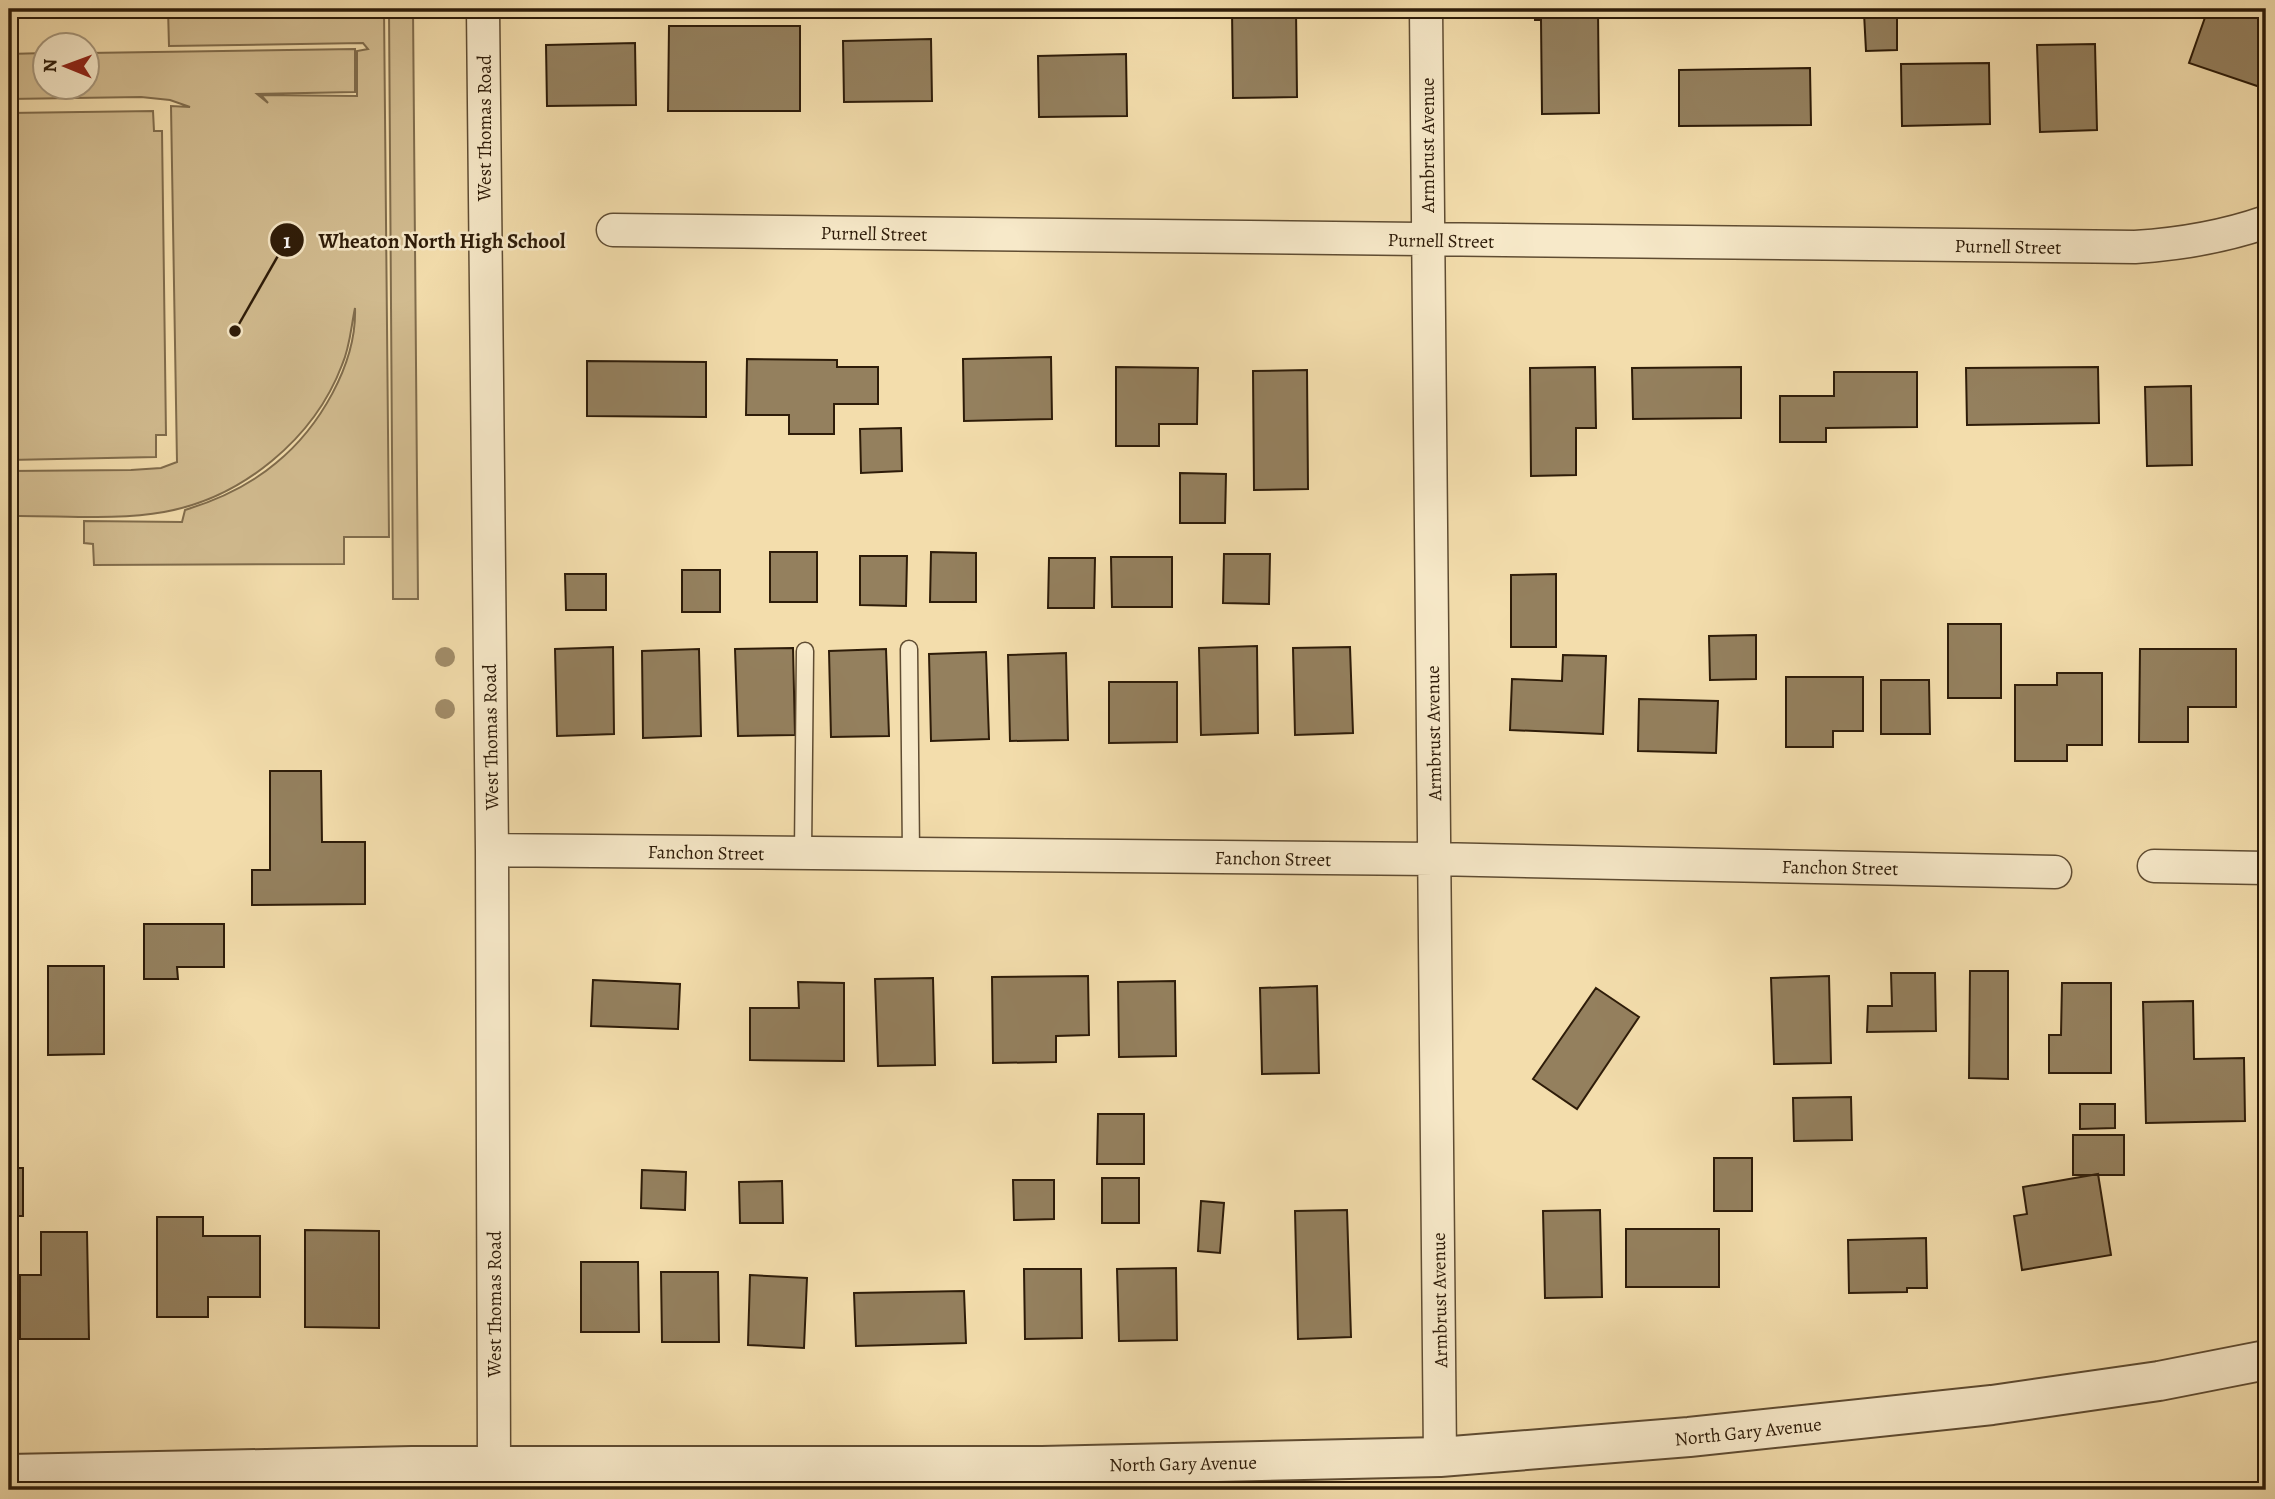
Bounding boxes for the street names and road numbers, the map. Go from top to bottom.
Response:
street label: West Thomas Road [472,54,498,202]
street label: Armbrust Avenue [1415,77,1441,214]
street label: Purnell Street [820,220,928,248]
street label: Purnell Street [1387,227,1495,255]
street label: Purnell Street [1954,233,2062,261]
street label: West Thomas Road [477,663,505,811]
street label: Armbrust Avenue [1420,665,1448,802]
street label: Fanchon Street [647,839,765,867]
street label: Fanchon Street [1214,845,1332,873]
street label: Fanchon Street [1781,854,1899,882]
street label: West Thomas Road [482,1230,508,1378]
street label: Armbrust Avenue [1426,1232,1454,1369]
street label: North Gary Avenue [1673,1411,1823,1453]
street label: North Gary Avenue [1109,1450,1257,1478]

